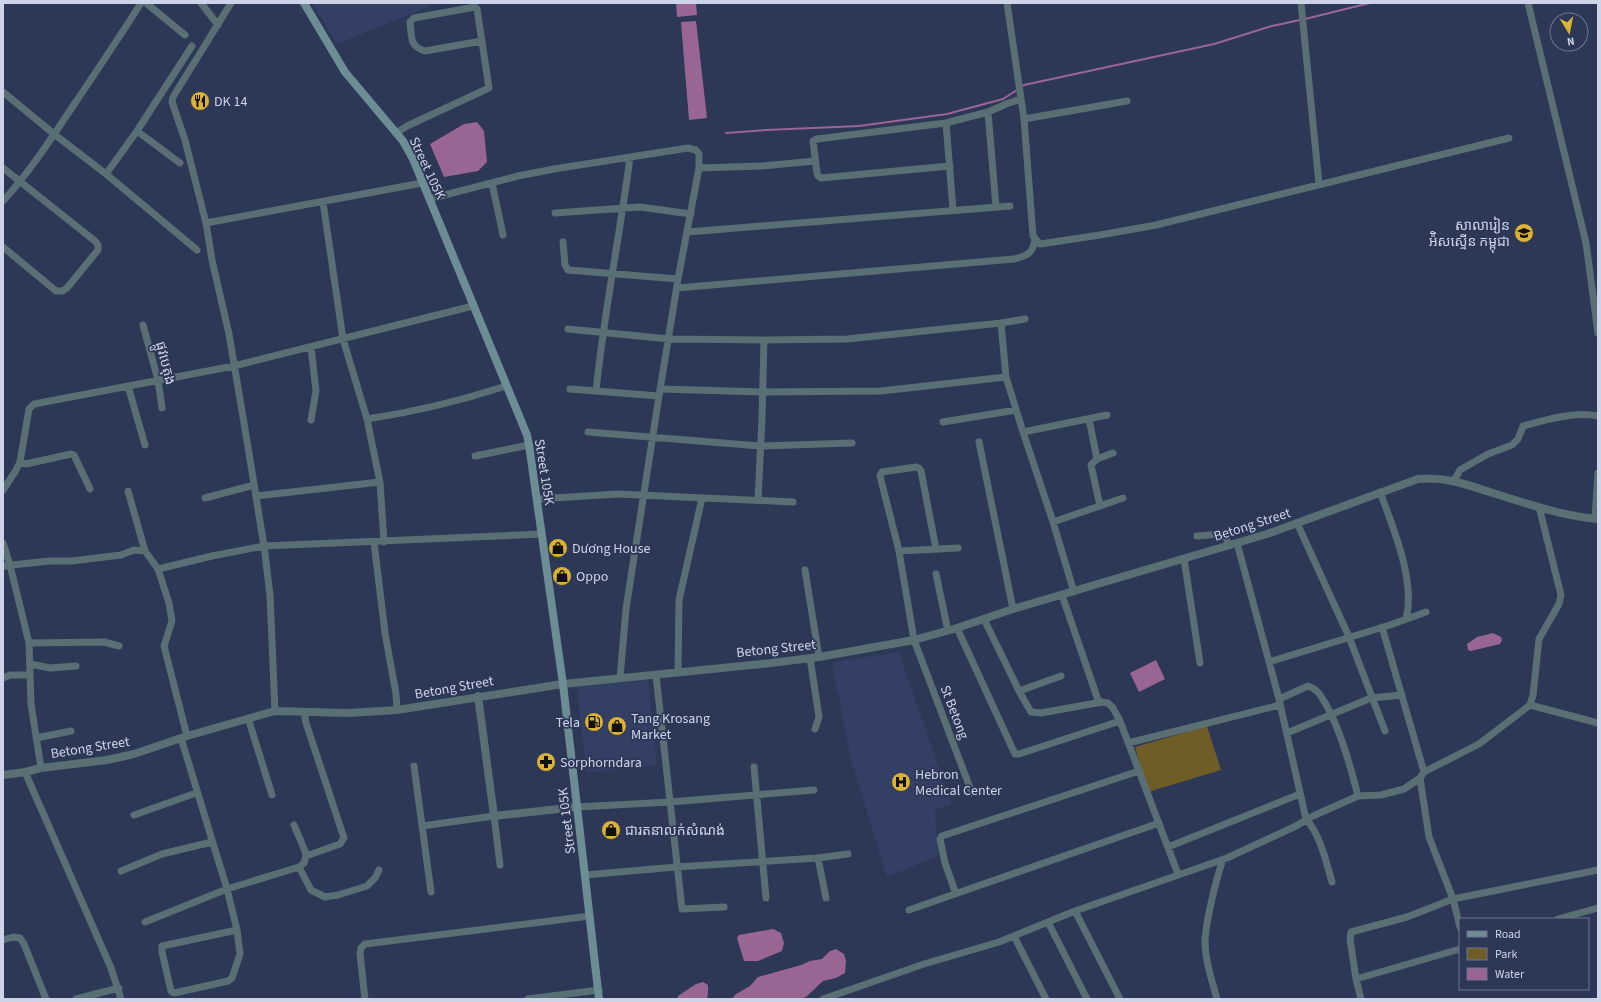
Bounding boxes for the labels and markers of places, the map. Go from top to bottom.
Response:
restaurant icon: DK 14 [189,90,211,112]
place label: DK 14 [214,92,247,112]
place label: សាលារៀន អ៉ិសស្ទើន កម្ពុជា [1429,216,1510,253]
school or university icon: សាលារៀន អ៉ិសស្ទើន កម្ពុជា [1513,222,1535,244]
shop icon: Dương House [547,537,569,559]
place label: Dương House [572,539,651,559]
shop icon: Oppo [551,565,573,587]
place label: Oppo [576,567,608,587]
place label: Tang Krosang Market [631,709,710,745]
fuel station icon: Tela [583,711,605,733]
place label: Tela [556,713,580,733]
shop icon: Tang Krosang Market [606,715,628,737]
pharmacy icon: Sorphorndara [535,751,557,773]
place label: Sorphorndara [560,753,642,773]
place label: Hebron Medical Center [915,765,1002,801]
hospital icon: Hebron Medical Center [890,771,912,793]
shop icon: ជារតនាលក់សំណង់ [600,819,622,841]
place label: ជារតនាលក់សំណង់ [625,821,725,841]

